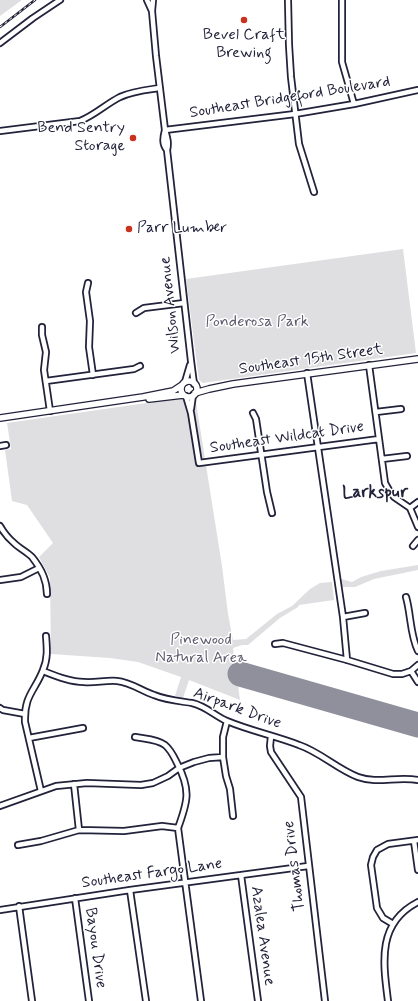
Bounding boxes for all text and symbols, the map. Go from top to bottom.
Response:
marker: Bevel Craft Brewing [239,15,249,25]
place label: Bevel Craft Brewing [203,26,285,64]
street label: Southeast Bridgeford Boulevard [188,73,392,123]
place label: Bend Sentry Storage [37,119,125,157]
marker: Bend Sentry Storage [128,133,138,143]
place label: Parr Lumber [137,219,227,239]
marker: Parr Lumber [124,224,134,234]
street label: Wilson Avenue [156,256,186,354]
park label: Ponderosa Park [205,313,309,333]
street label: Southeast 15th Street [238,340,384,380]
street label: Southeast Wildcat Drive [209,418,365,458]
district label: Larkspur [342,483,408,503]
park label: Pinewood Natural Area [155,631,247,669]
street label: Airpark Drive [190,684,284,734]
street label: Thomas Drive [280,820,310,912]
street label: Southeast Fargo Lane [81,855,223,893]
street label: Azalea Avenue [246,885,278,987]
street label: Bayou Drive [80,906,110,990]

